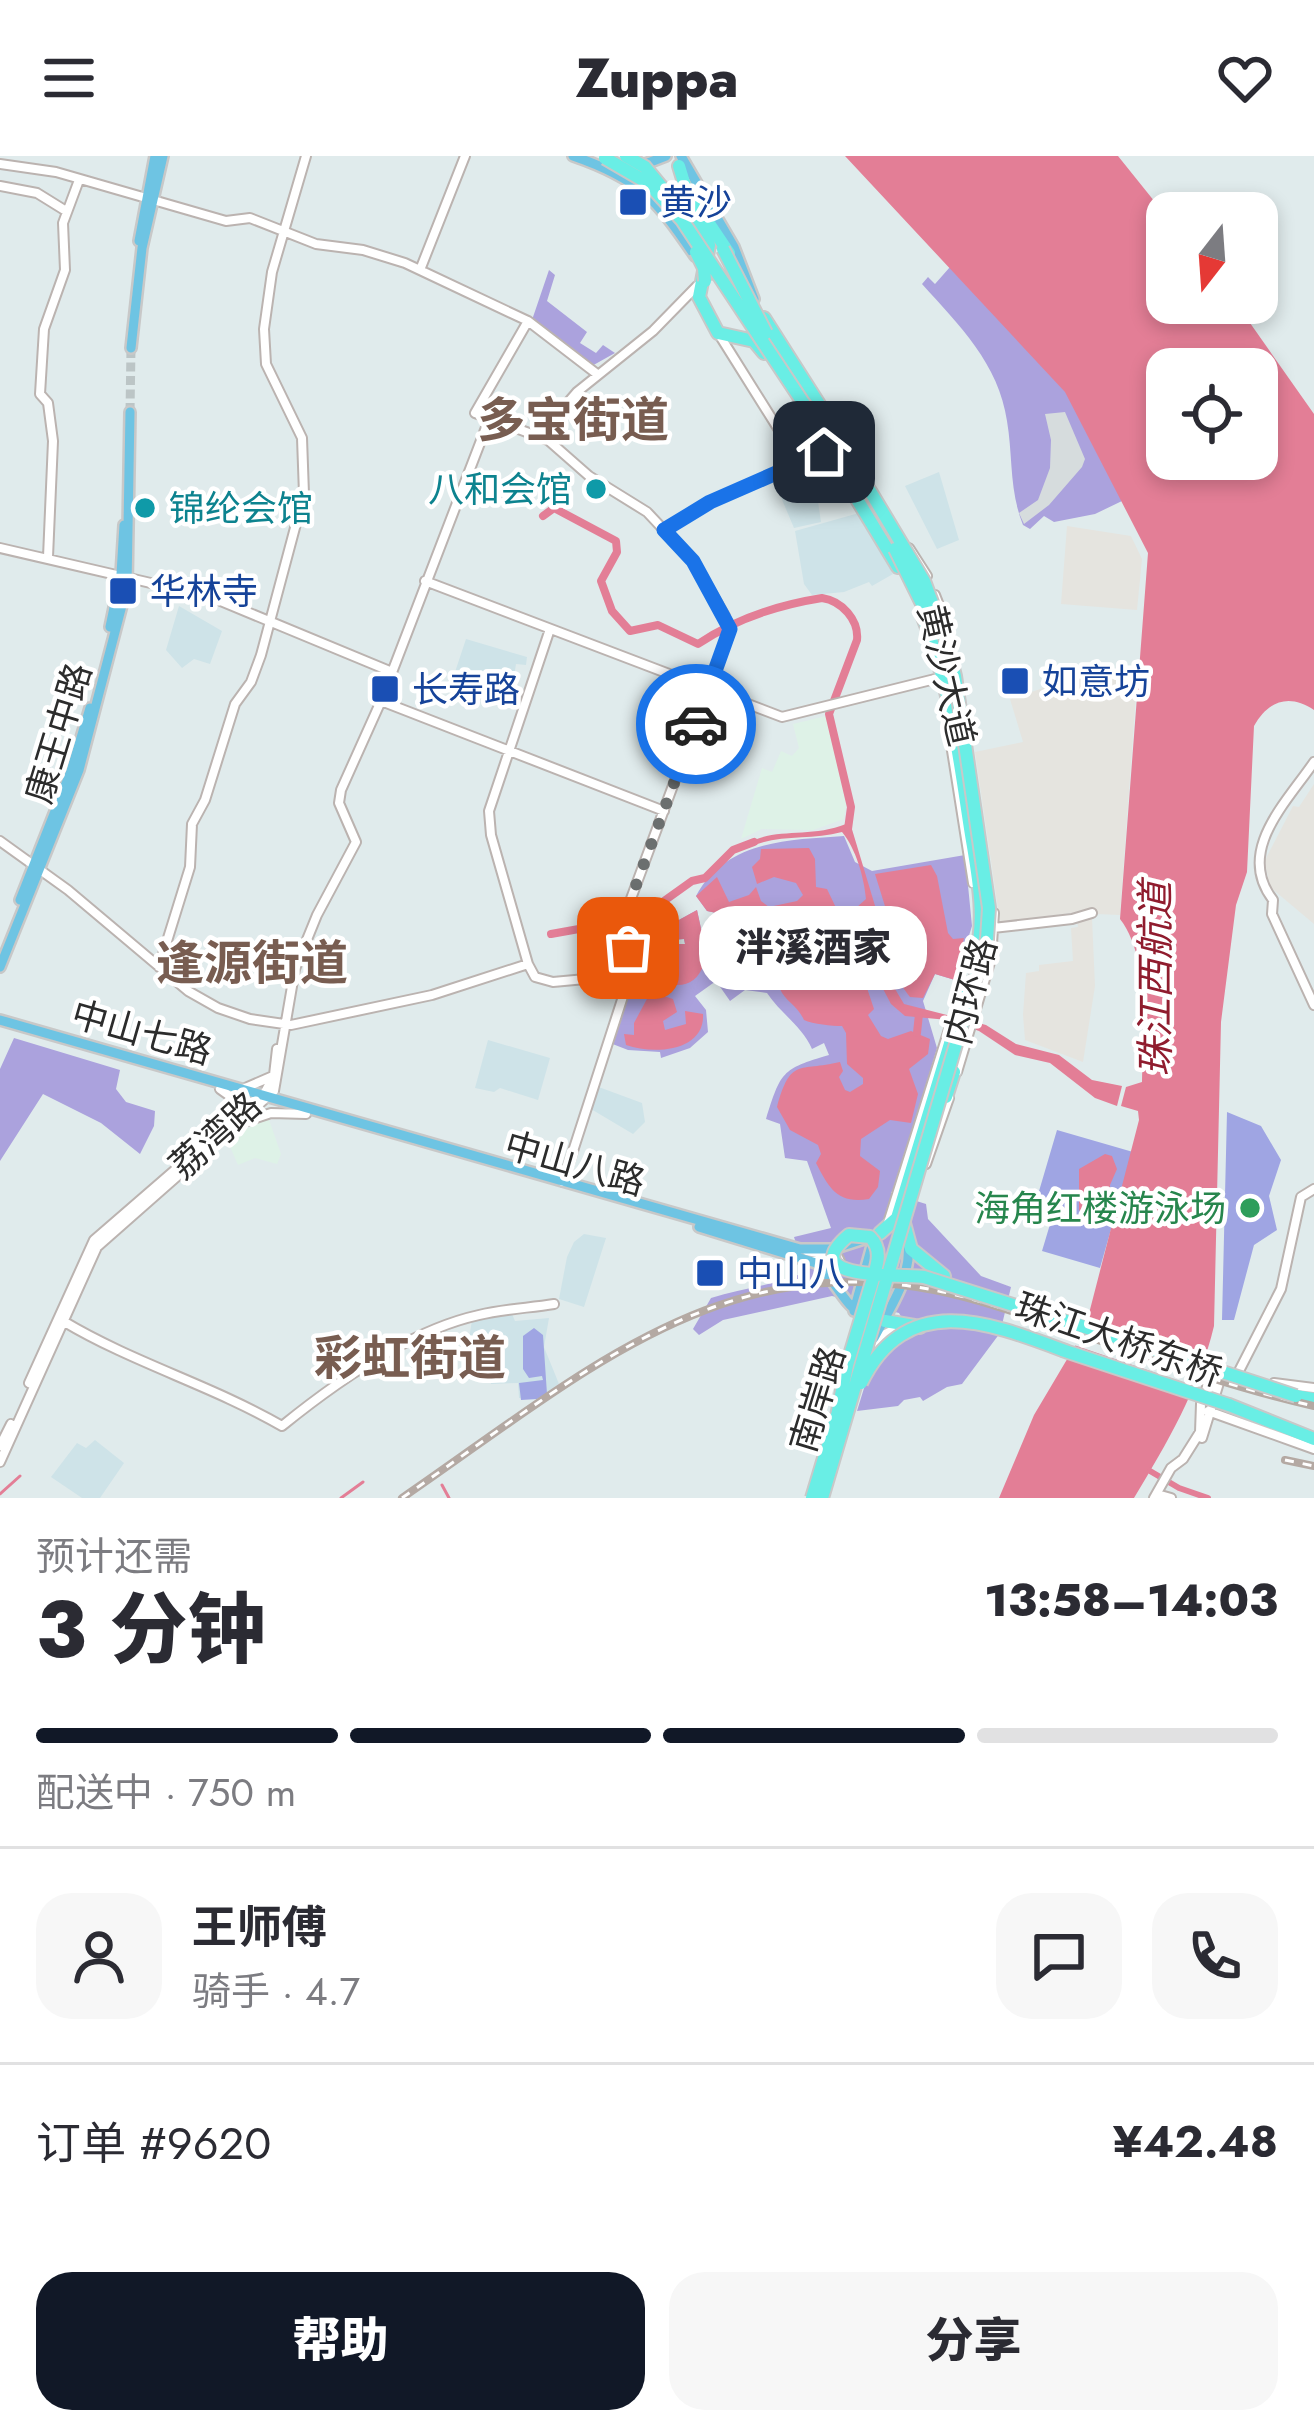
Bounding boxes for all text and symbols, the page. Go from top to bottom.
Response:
text: Zuppa [575,39,739,117]
icon: menu [36,45,102,111]
icon: heart [1212,45,1278,111]
place label: 黄沙 [660,176,732,228]
marker: 黄沙 [617,186,649,218]
north arrow [1146,192,1278,324]
map controls [1146,192,1278,480]
button: locate [1146,348,1278,480]
district label: 多宝街道 [477,386,669,455]
pin [773,401,875,503]
icon: home [791,419,857,485]
place label: 八和会馆 [428,463,572,515]
marker: 八和会馆 [583,476,609,502]
place label: 锦纶会馆 [169,482,313,534]
marker: 锦纶会馆 [132,495,158,521]
place label: 华林寺 [150,565,258,617]
marker: 华林寺 [107,575,139,607]
street label: 黄沙大道 [905,599,989,751]
place label: 如意坊 [1042,655,1150,707]
street label: 康王中路 [12,657,104,809]
place label: 长寿路 [412,663,520,715]
courier [636,664,756,784]
marker: 如意坊 [999,665,1031,697]
marker: 长寿路 [369,673,401,705]
icon: car [663,691,729,757]
water label: 珠江西航道 [1127,877,1184,1077]
pin [577,897,679,999]
callout: 泮溪酒家 [700,906,928,990]
icon: bag [595,915,661,981]
text: 泮溪酒家 [735,919,891,976]
district label: 逢源街道 [156,929,348,998]
street label: 内环路 [931,932,1009,1050]
street label: 中山七路 [66,987,218,1077]
street label: 荔湾路 [157,1080,273,1190]
street label: 中山八路 [499,1118,651,1208]
place label: 海角红楼游泳场 [974,1182,1226,1234]
marker: 海角红楼游泳场 [1237,1195,1263,1221]
place label: 中山八 [737,1247,845,1299]
marker: 中山八 [694,1257,726,1289]
street label: 珠江大桥东桥 [1008,1279,1230,1399]
district label: 彩虹街道 [314,1324,506,1393]
street label: 南岸路 [776,1340,858,1458]
text: 预计还需 [36,1528,192,1585]
text: 13:58–14:03 [984,1568,1278,1633]
text: 3 分钟 [36,1574,266,1686]
text: 配送中 · 750 m [36,1764,296,1821]
button: person [36,1893,162,2019]
button: chat [996,1893,1122,2019]
button: phone [1152,1893,1278,2019]
text: 王师傅 [192,1895,327,1960]
text: 骑手 · 4.7 [192,1963,360,2020]
text: ¥42.48 [1113,2109,1278,2174]
text: 订单 #9620 [36,2111,271,2176]
button: 帮助 [36,2272,645,2410]
button: 分享 [669,2272,1278,2410]

